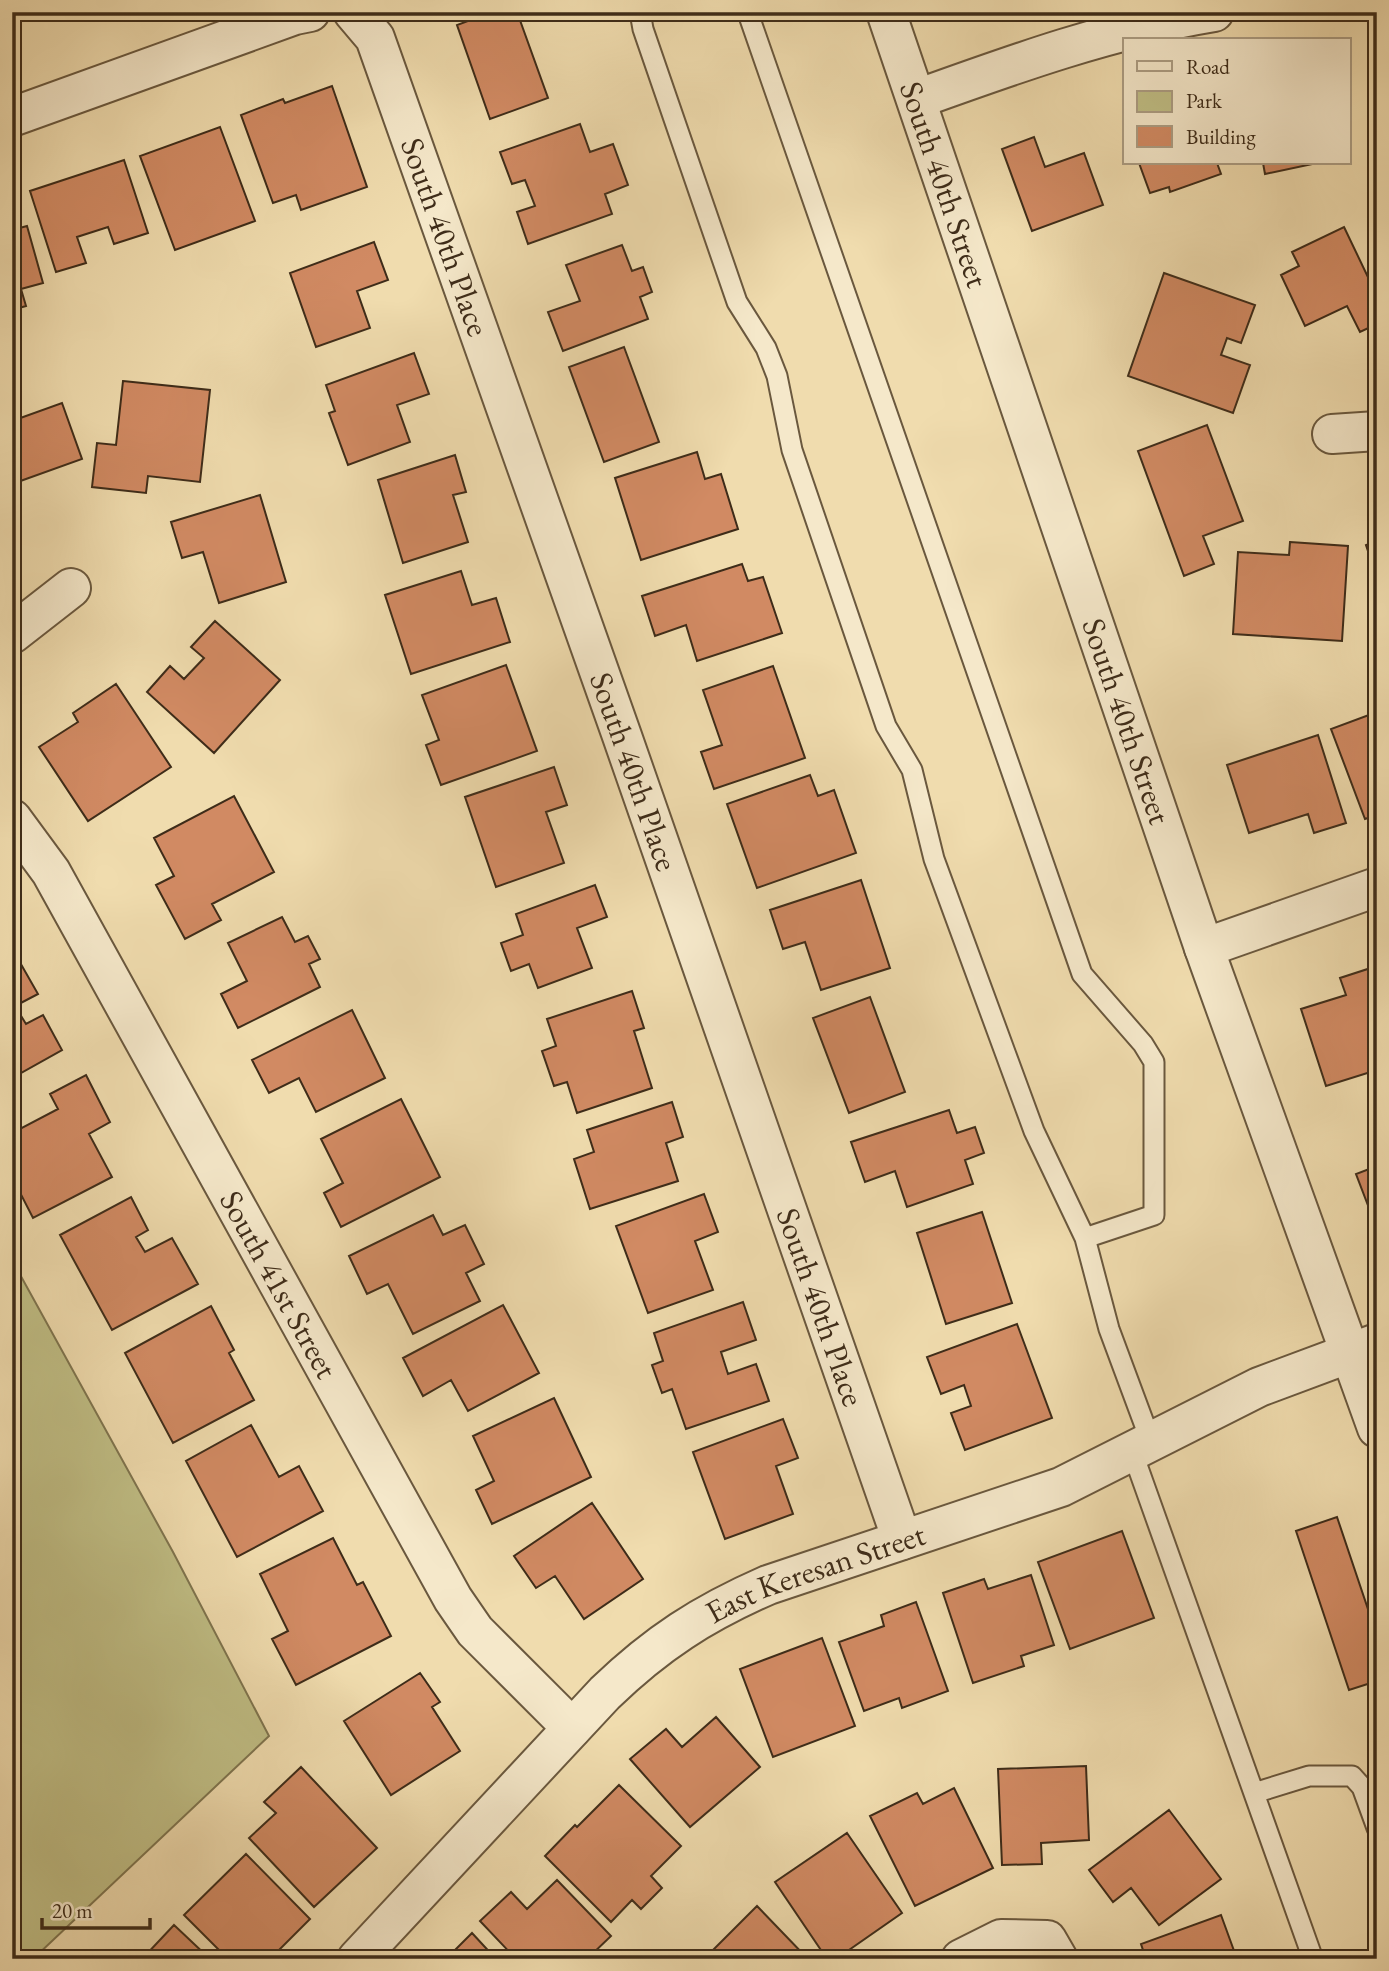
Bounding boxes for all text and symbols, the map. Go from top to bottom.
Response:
legend [1123,38,1350,164]
text: Road [1186,53,1230,80]
street label: South 40th Street [890,76,999,293]
text: Park [1186,87,1223,114]
text: Building [1186,123,1256,150]
street label: South 40th Place [391,132,500,342]
street label: South 40th Street [1073,613,1181,830]
street label: South 40th Place [580,667,688,876]
street label: South 41st Street [210,1183,348,1386]
street label: South 40th Place [767,1202,875,1412]
street label: East Keresan Street [698,1513,930,1633]
scale bar [42,1887,150,1931]
text: 20 m [52,1897,93,1924]

